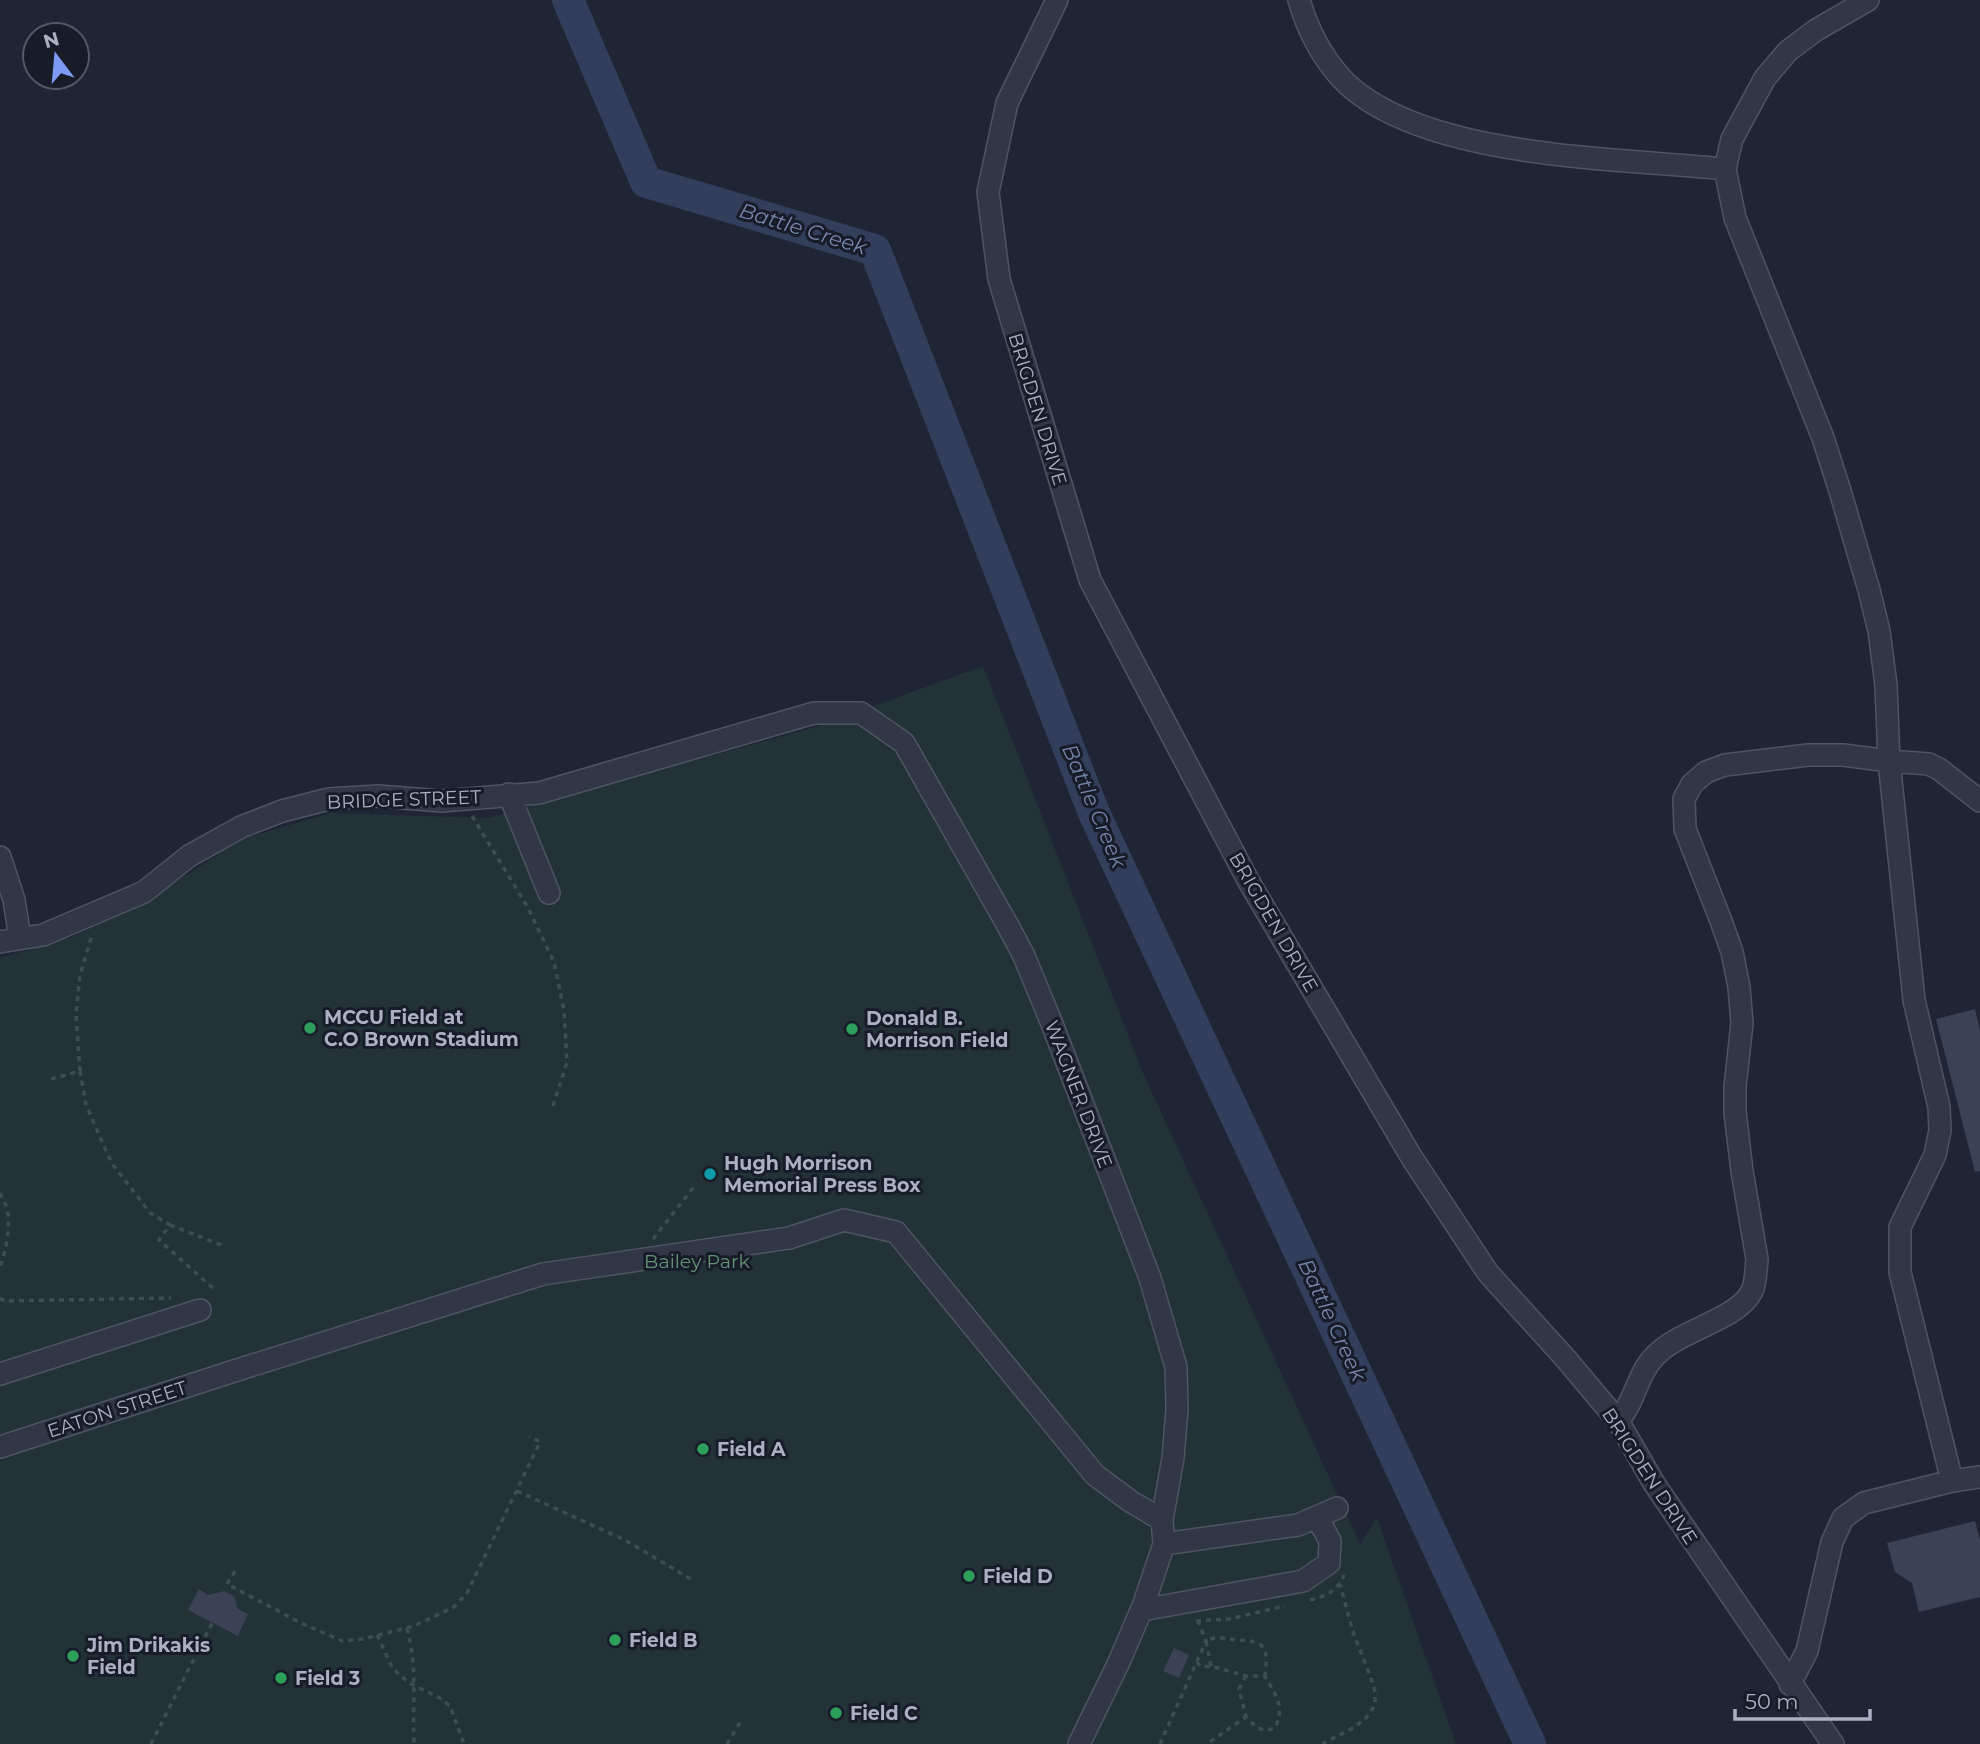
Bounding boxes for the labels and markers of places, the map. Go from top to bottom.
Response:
place label: MCCU Field at C.O Brown Stadium [324,1006,519,1051]
place label: Donald B. Morrison Field [866,1007,1008,1052]
marker: MCCU Field at C.O Brown Stadium [302,1020,318,1036]
marker: Donald B. Morrison Field [844,1021,860,1037]
place label: Hugh Morrison Memorial Press Box [724,1152,921,1197]
marker: Hugh Morrison Memorial Press Box [702,1166,718,1182]
place label: Field A [717,1438,786,1461]
marker: Field A [695,1441,711,1457]
place label: Field D [983,1565,1053,1588]
marker: Field D [961,1568,977,1584]
place label: Field B [629,1629,698,1652]
marker: Field B [607,1632,623,1648]
place label: Jim Drikakis Field [86,1634,210,1679]
marker: Jim Drikakis Field [65,1648,81,1664]
place label: Field 3 [295,1667,360,1690]
marker: Field 3 [273,1670,289,1686]
place label: Field C [850,1702,918,1725]
marker: Field C [828,1705,844,1721]

